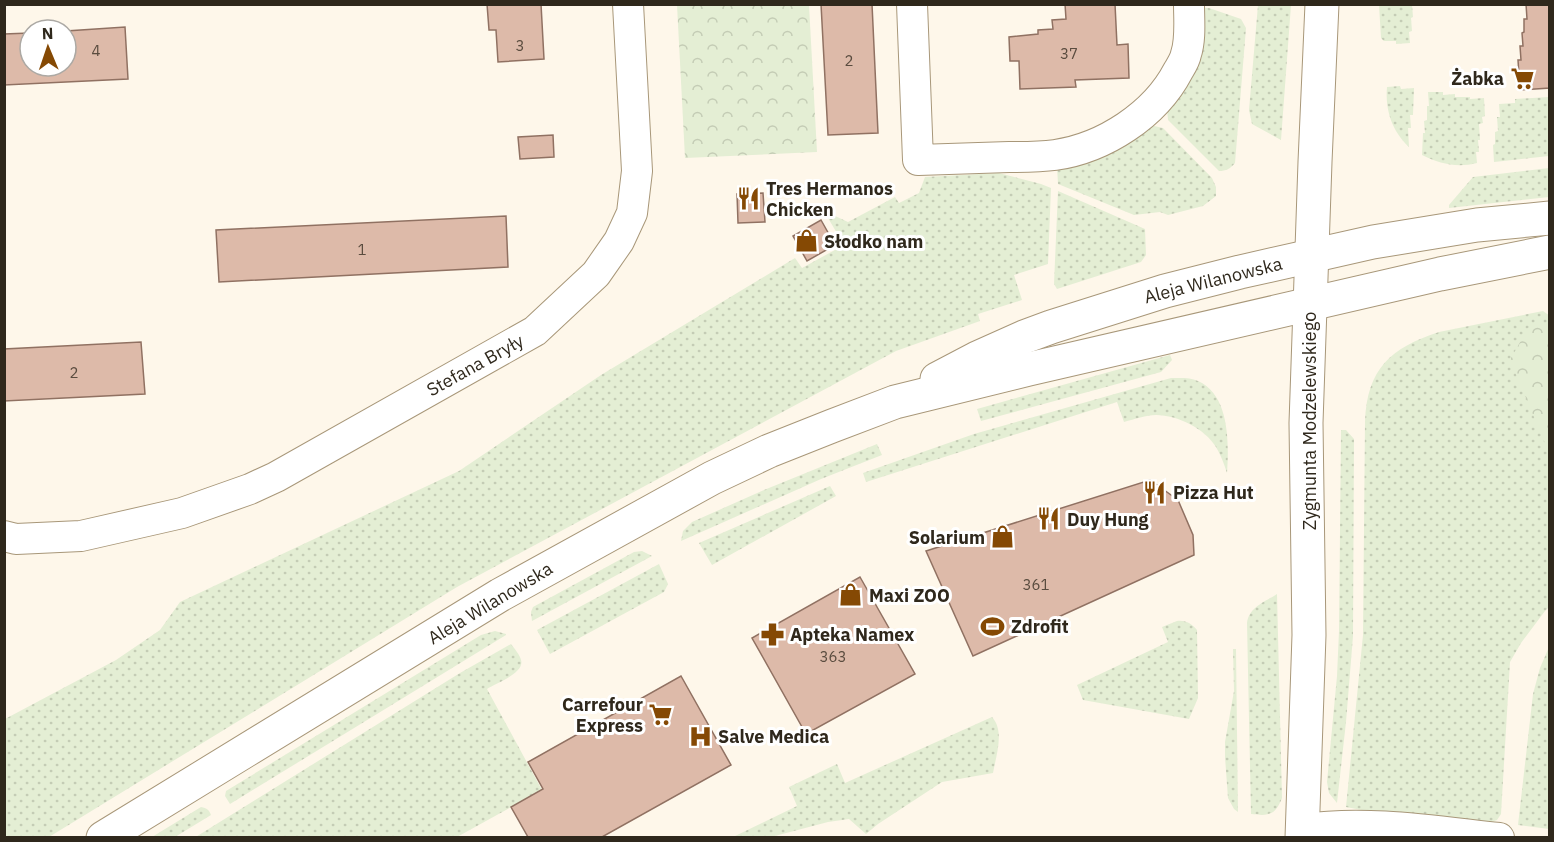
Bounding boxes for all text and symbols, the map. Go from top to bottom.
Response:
north arrow [18,18,78,78]
text: N [41,23,54,43]
house number: 3 [515,36,525,55]
house number: 4 [91,41,101,60]
house number: 37 [1060,44,1078,63]
house number: 2 [844,51,854,70]
supermarket icon: Żabka [1509,65,1535,91]
place label: Żabka [1451,67,1504,90]
place label: Tres Hermanos Chicken [766,177,893,221]
restaurant icon: Tres Hermanos Chicken [735,185,761,211]
shop icon: Słodko nam [793,228,819,254]
place label: Słodko nam [824,230,923,253]
house number: 1 [357,240,367,259]
street label: Aleja Wilanowska [1142,252,1285,308]
street label: Zygmunta Modzelewskiego [1298,312,1321,530]
street label: Stefana Bryły [422,329,528,401]
house number: 2 [69,363,79,382]
restaurant icon: Pizza Hut [1142,479,1168,505]
place label: Pizza Hut [1173,481,1254,504]
restaurant icon: Duy Hung [1036,506,1062,532]
place label: Duy Hung [1067,508,1149,531]
shop icon: Solarium [990,524,1016,550]
place label: Solarium [909,526,985,549]
street label: Aleja Wilanowska [423,557,557,649]
house number: 361 [1022,575,1050,594]
shop icon: Maxi ZOO [838,582,864,608]
place label: Maxi ZOO [869,584,950,607]
sports icon: Zdrofit [980,613,1006,639]
place label: Zdrofit [1011,615,1069,638]
pharmacy icon: Apteka Namex [759,621,785,647]
place label: Apteka Namex [790,623,914,646]
house number: 363 [819,647,847,666]
place label: Carrefour Express [562,693,643,737]
supermarket icon: Carrefour Express [648,701,674,727]
hospital icon: Salve Medica [687,723,713,749]
place label: Salve Medica [718,725,829,748]

